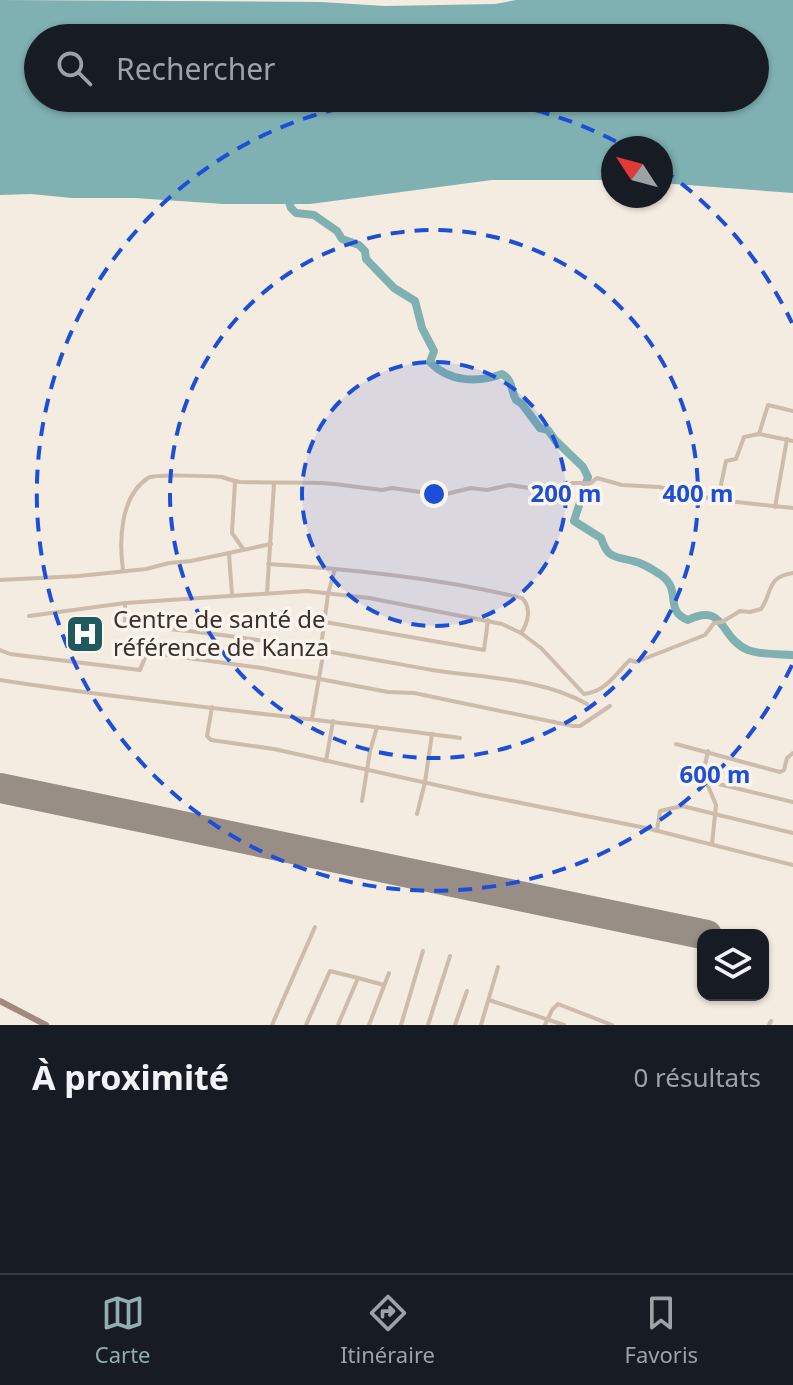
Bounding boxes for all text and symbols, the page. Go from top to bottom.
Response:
search box [24,24,769,112]
icon: search [52,46,96,90]
text: Rechercher [116,48,275,89]
north arrow [601,136,673,208]
text: 200 m [531,476,601,509]
text: 400 m [663,476,733,509]
centre of rings [420,480,448,508]
place label: Centre de santé de référence de Kanza [113,602,329,663]
hospital icon: Centre de santé de référence de Kanza [64,613,106,655]
text: 600 m [680,757,750,790]
map controls [697,929,769,1001]
button: layers [697,929,769,1001]
text: À proximité [32,1054,229,1100]
text: 0 résultats [633,1059,761,1095]
tab: Carte [95,1291,151,1369]
tab: Itinéraire [340,1291,435,1369]
tab: Favoris [625,1291,698,1369]

